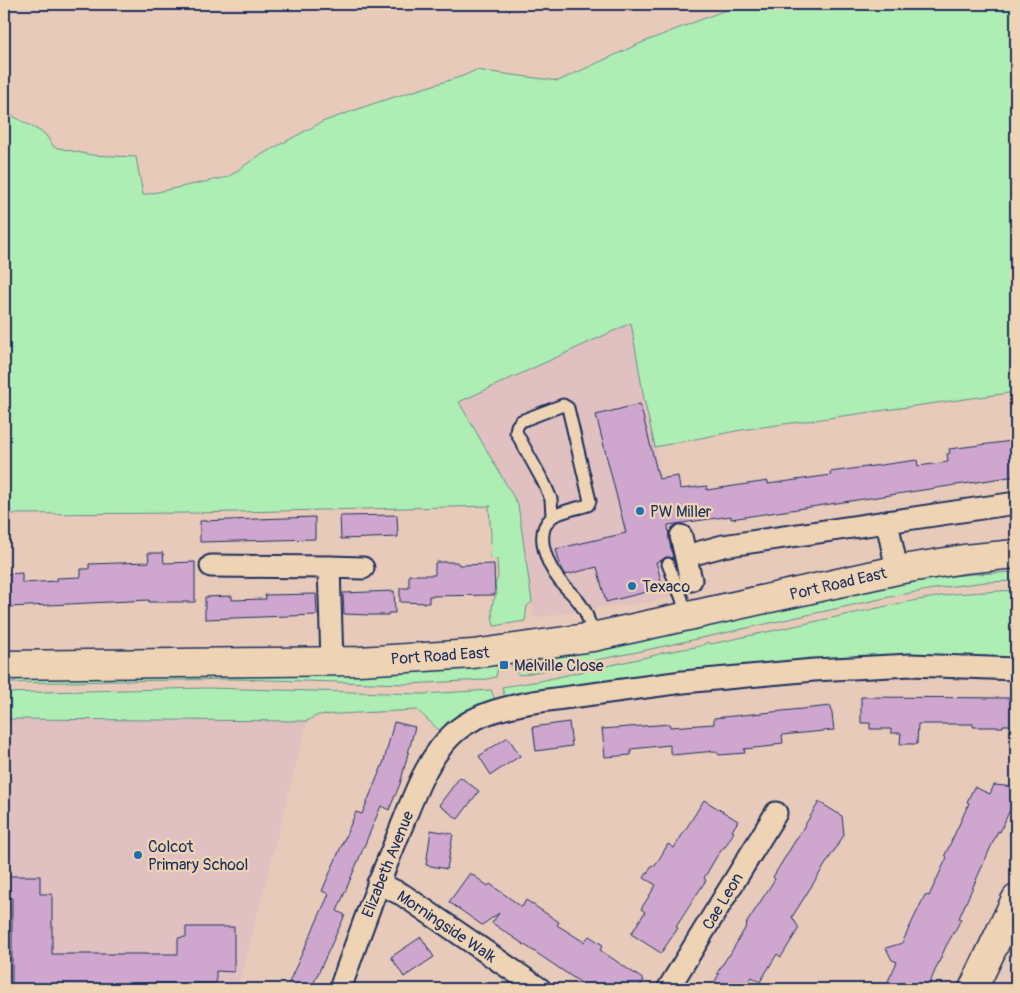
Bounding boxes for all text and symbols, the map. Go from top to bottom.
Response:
place label: PW Miller [650,502,712,522]
marker: PW Miller [634,505,646,517]
street label: Port Road East [788,563,889,605]
place label: Texaco [642,577,690,597]
marker: Texaco [626,580,638,592]
street label: Port Road East [390,643,491,669]
place label: Melville Close [514,656,604,676]
marker: Melville Close [498,659,510,671]
street label: Elizabeth Avenue [357,808,418,921]
place label: Colcot Primary School [148,837,248,875]
marker: Colcot Primary School [132,849,144,861]
street label: Cae Leon [698,869,748,934]
street label: Morningside Walk [393,886,500,968]

